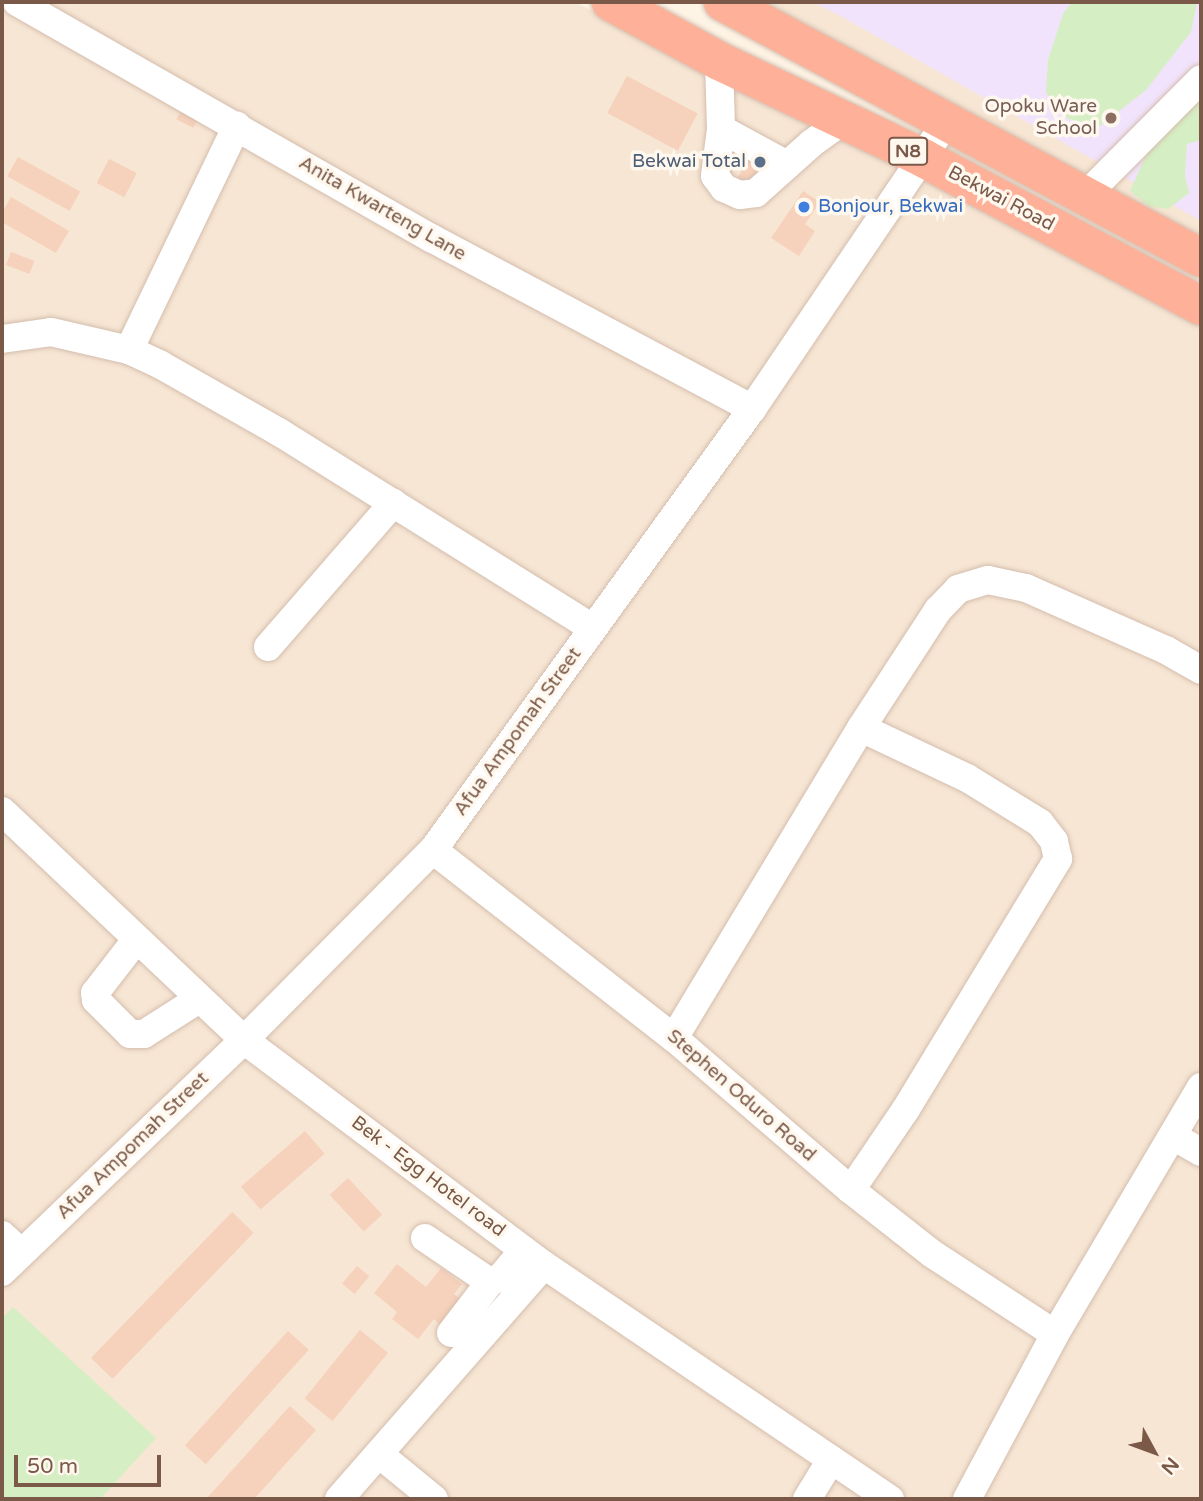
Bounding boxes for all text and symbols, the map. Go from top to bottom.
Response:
place label: Opoku Ware School [984,96,1097,140]
marker: Opoku Ware School [1103,110,1119,126]
road number: N8 [887,136,929,166]
place label: Bekwai Total [632,151,746,173]
street label: Anita Kwarteng Lane [294,152,470,266]
marker: Bekwai Total [752,154,768,170]
street label: Bekwai Road [944,161,1058,237]
place label: Bonjour, Bekwai [818,196,963,218]
marker: Bonjour, Bekwai [796,199,812,215]
street label: Afua Ampomah Street [449,644,587,820]
street label: Stephen Oduro Road [662,1025,820,1167]
street label: Afua Ampomah Street [52,1068,214,1224]
street label: Bek - Egg Hotel road [347,1112,509,1242]
north arrow [1119,1417,1189,1487]
scale bar [18,1442,164,1486]
text: N [1157,1453,1183,1479]
text: 50 m [27,1454,78,1479]

